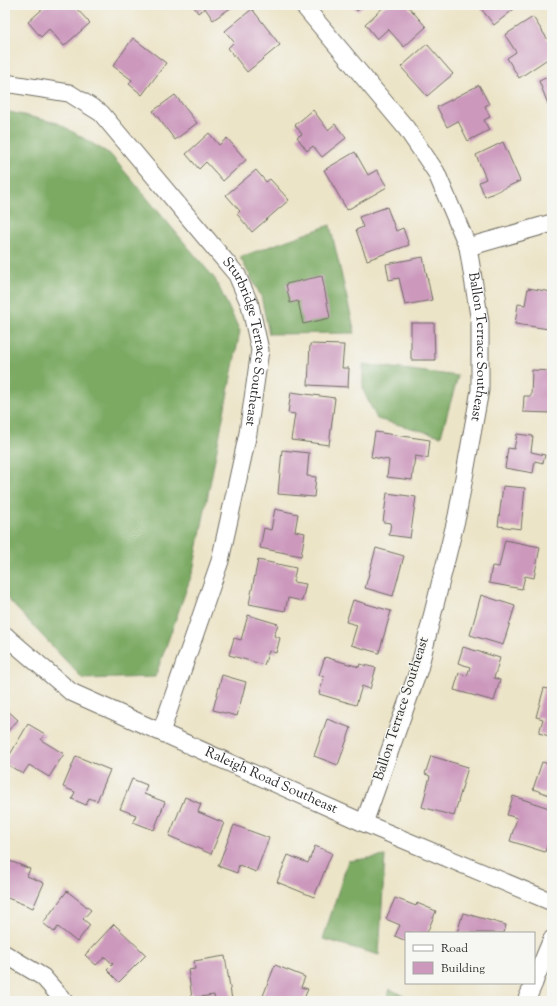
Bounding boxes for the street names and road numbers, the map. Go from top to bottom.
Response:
street label: Sturbridge Terrace Southeast [217,253,270,428]
street label: Ballon Terrace Southeast [462,271,490,423]
street label: Ballon Terrace Southeast [369,634,435,783]
street label: Raleigh Road Southeast [201,743,341,820]

